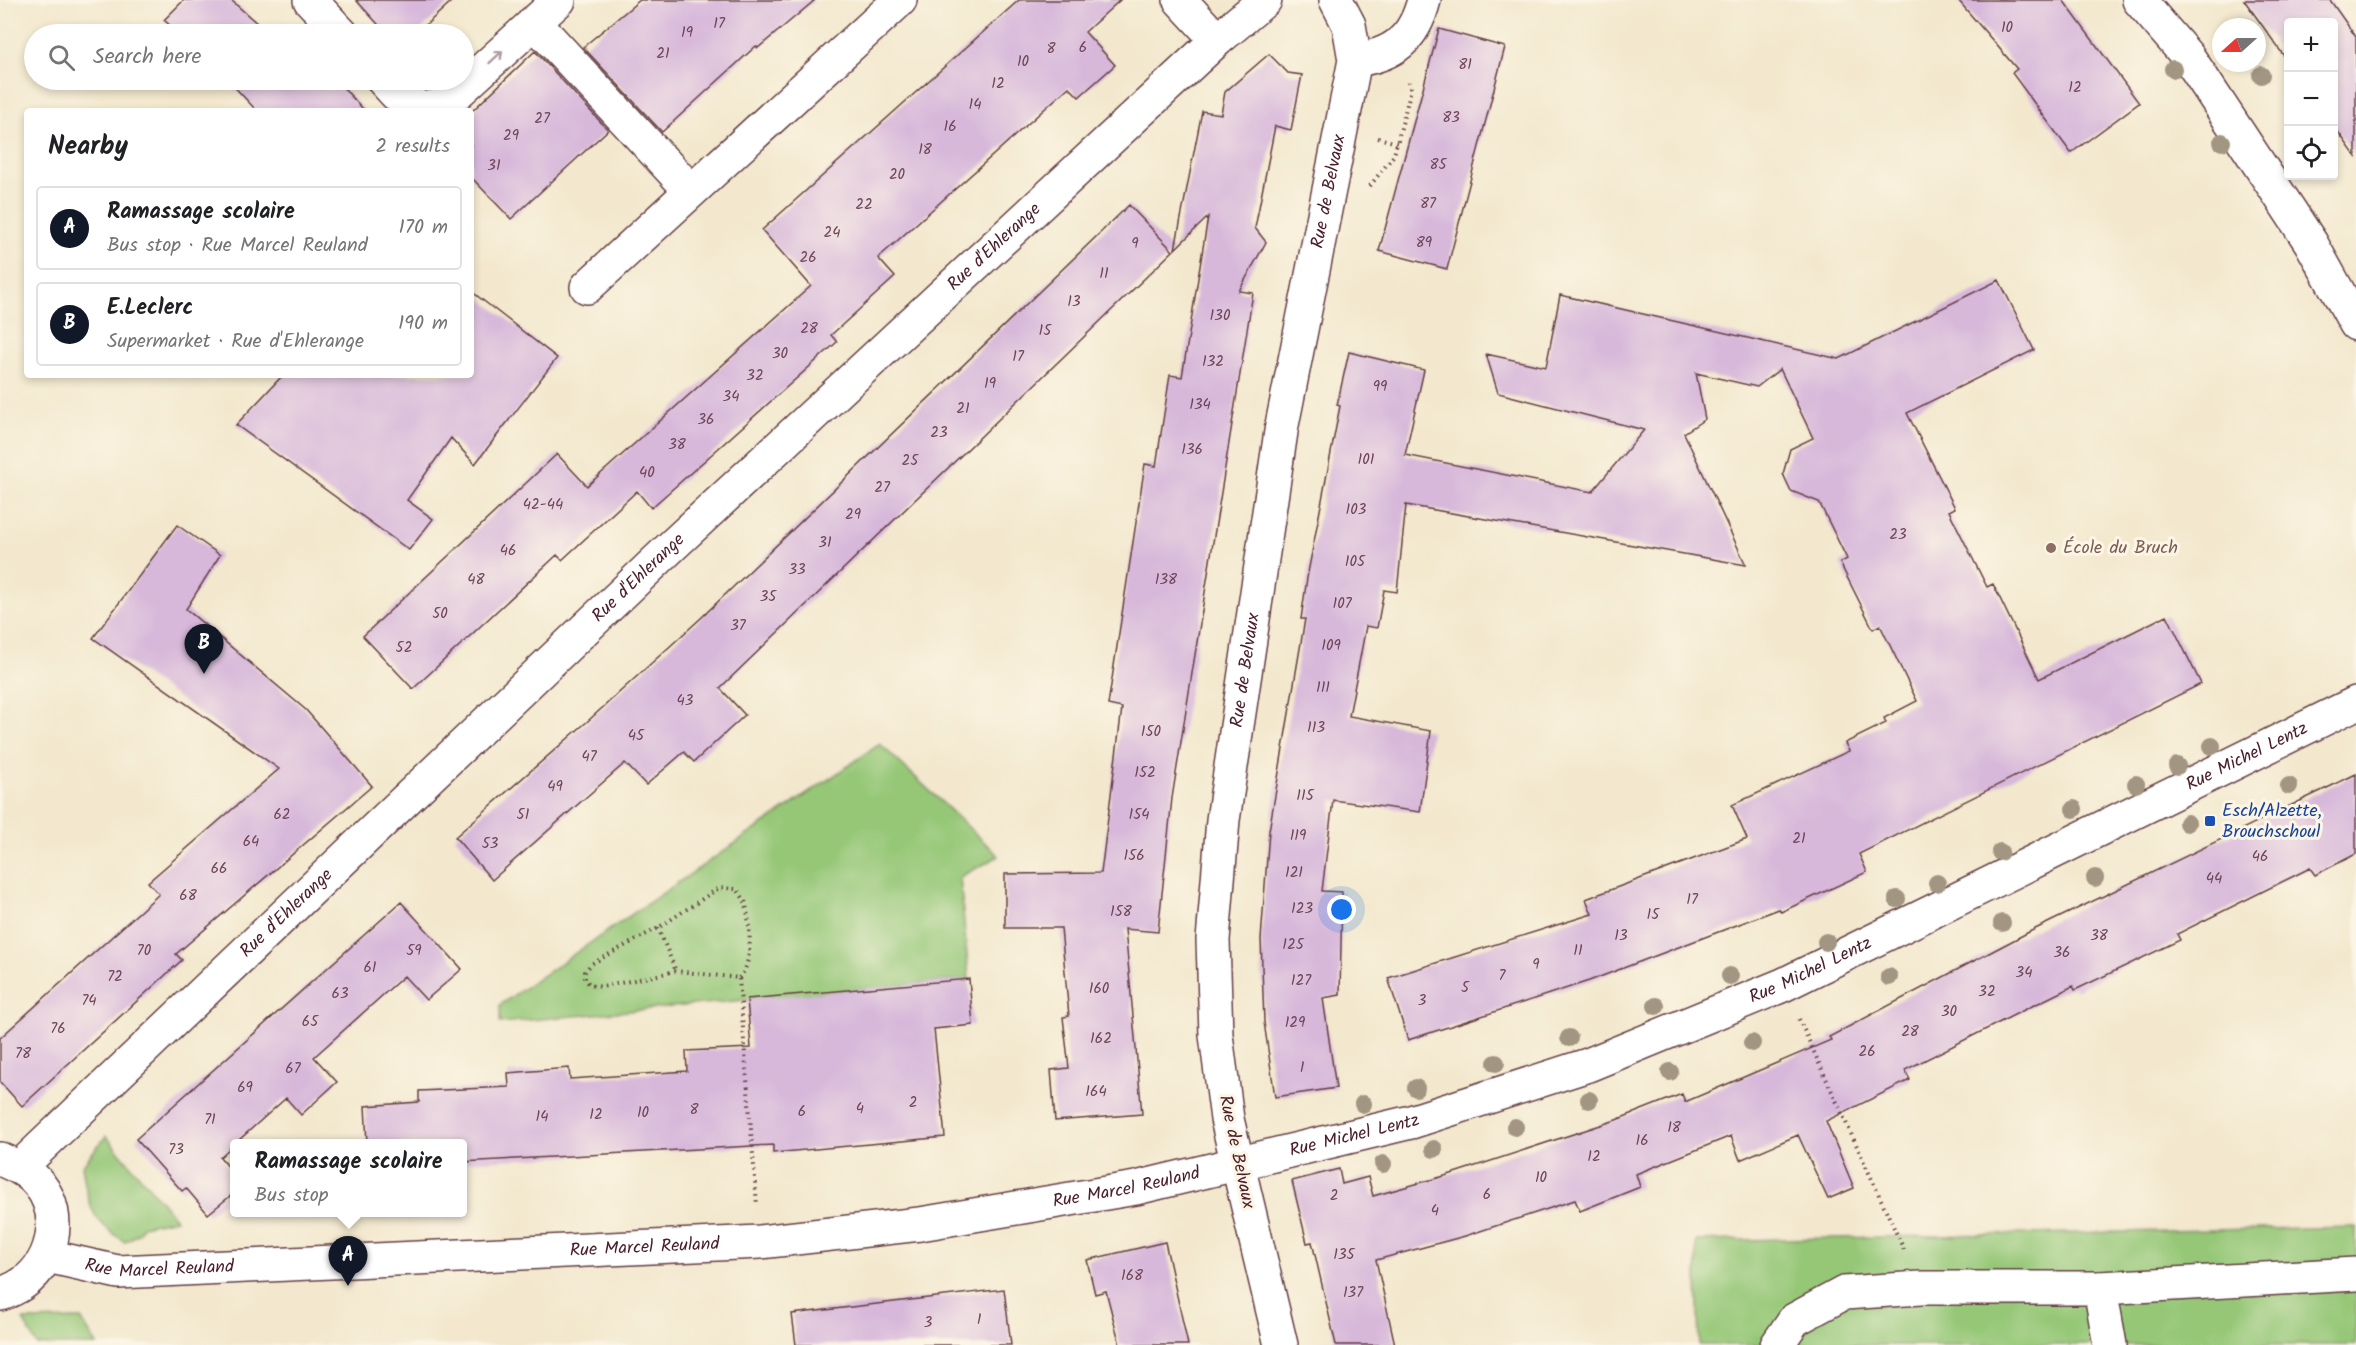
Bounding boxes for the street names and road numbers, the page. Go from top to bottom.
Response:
street label: Rue de Belvaux [1303,132,1354,251]
street label: Rue d'Ehlerange [940,196,1048,298]
street label: Rue d'Ehlerange [585,526,692,630]
street label: Rue de Belvaux [1223,611,1268,729]
street label: Rue Michel Lentz [2181,714,2313,799]
street label: Rue d'Ehlerange [233,861,340,965]
street label: Rue Michel Lentz [1745,929,1877,1012]
street label: Rue de Belvaux [1210,1093,1262,1212]
street label: Rue Michel Lentz [1286,1106,1423,1165]
street label: Rue Marcel Reuland [1050,1158,1204,1216]
street label: Rue Marcel Reuland [569,1229,721,1265]
street label: Rue Marcel Reuland [82,1250,236,1286]

